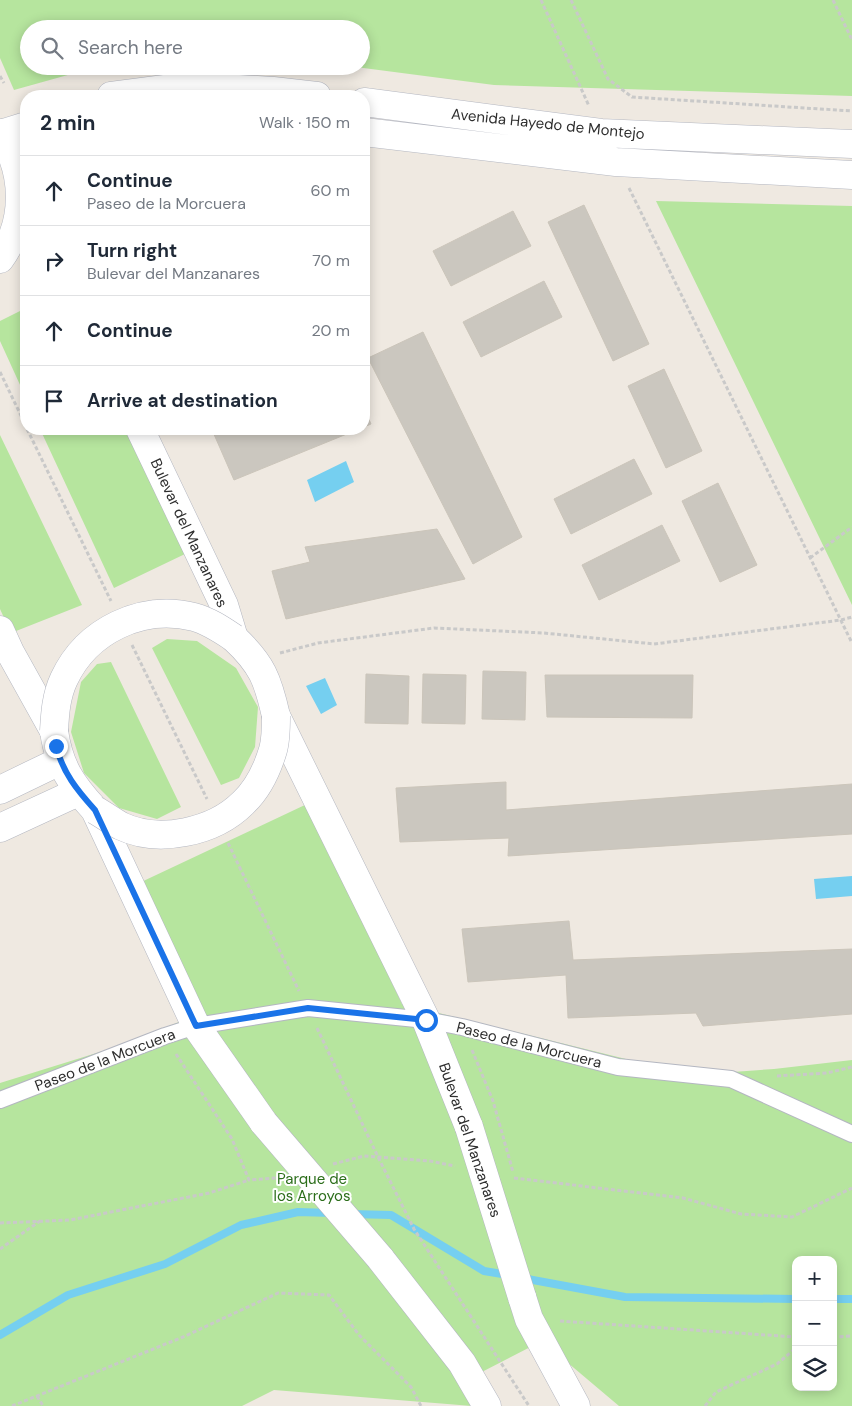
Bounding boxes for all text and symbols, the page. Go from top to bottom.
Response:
search box [20,20,370,75]
icon: search [38,34,66,62]
text: Search here [78,35,183,60]
street label: Avenida Hayedo de Montejo [450,104,646,144]
text: 2 min [40,109,96,137]
text: Walk · 150 m [259,112,350,133]
text: Continue [87,168,173,193]
icon: ahead [40,177,68,205]
text: 60 m [310,180,350,201]
text: Paseo de la Morcuera [87,193,246,214]
text: Turn right [87,238,177,263]
icon: right [40,247,68,275]
text: 70 m [312,250,350,271]
text: Bulevar del Manzanares [87,263,260,284]
icon: ahead [40,317,68,345]
text: Continue [87,318,173,343]
text: 20 m [311,320,350,341]
icon: arrive [40,387,68,415]
text: Arrive at destination [87,388,278,413]
street label: Bulevar del Manzanares [146,455,232,611]
route end [45,735,68,758]
route start [415,1009,438,1032]
street label: Paseo de la Morcuera [454,1017,604,1073]
street label: Paseo de la Morcuera [32,1024,178,1096]
street label: Bulevar del Manzanares [434,1060,506,1220]
park label: Parque de los Arroyos [274,1169,350,1206]
map controls [792,1256,837,1391]
button: + [792,1256,837,1301]
button: − [792,1301,837,1346]
button: layers [792,1346,837,1391]

